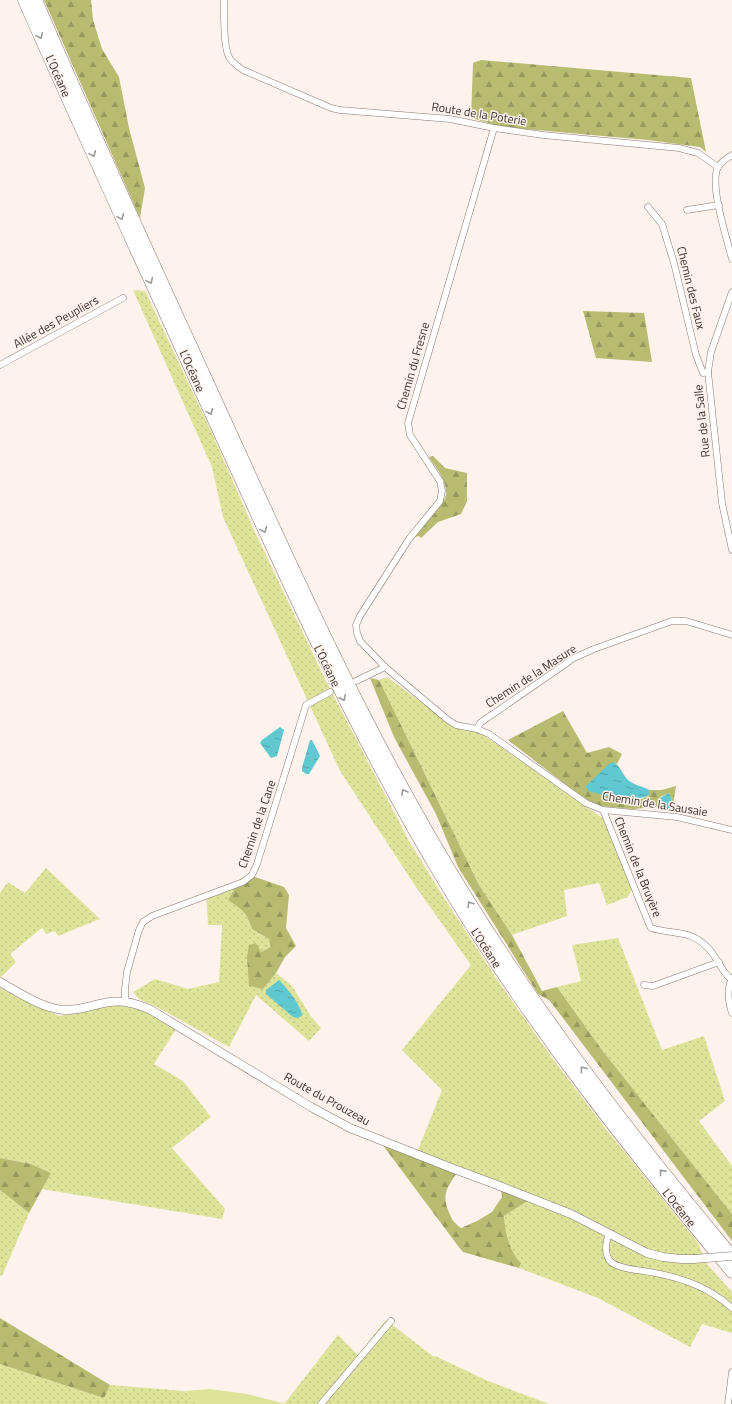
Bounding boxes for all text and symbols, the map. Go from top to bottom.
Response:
one-way arrow [35,31,43,39]
street label: L’Océane [41,51,76,100]
street label: Route de la Poterie [430,97,528,130]
one-way arrow [88,150,96,158]
one-way arrow [117,213,125,220]
street label: Chemin des Faux [672,244,711,332]
one-way arrow [146,277,154,284]
street label: Allée des Peupliers [10,290,102,353]
street label: Chemin du Fresne [391,320,434,412]
street label: L’Océane [175,346,210,395]
street label: Rue de la Salle [688,384,715,458]
one-way arrow [205,408,213,415]
one-way arrow [259,526,267,534]
street label: Chemin de la Masure [481,639,580,712]
street label: L’Océane [309,641,346,690]
one-way arrow [338,694,346,702]
street label: Chemin de la Cane [233,777,281,871]
street label: Chemin de la Sausaie [601,786,709,821]
one-way arrow [402,789,409,796]
street label: Chemin de la Bruyère [610,814,667,920]
one-way arrow [468,901,475,908]
street label: L’Océane [466,924,507,972]
street label: Route du Prouzeau [281,1067,374,1130]
one-way arrow [581,1067,588,1074]
one-way arrow [660,1169,667,1177]
street label: L’Océane [658,1184,701,1231]

